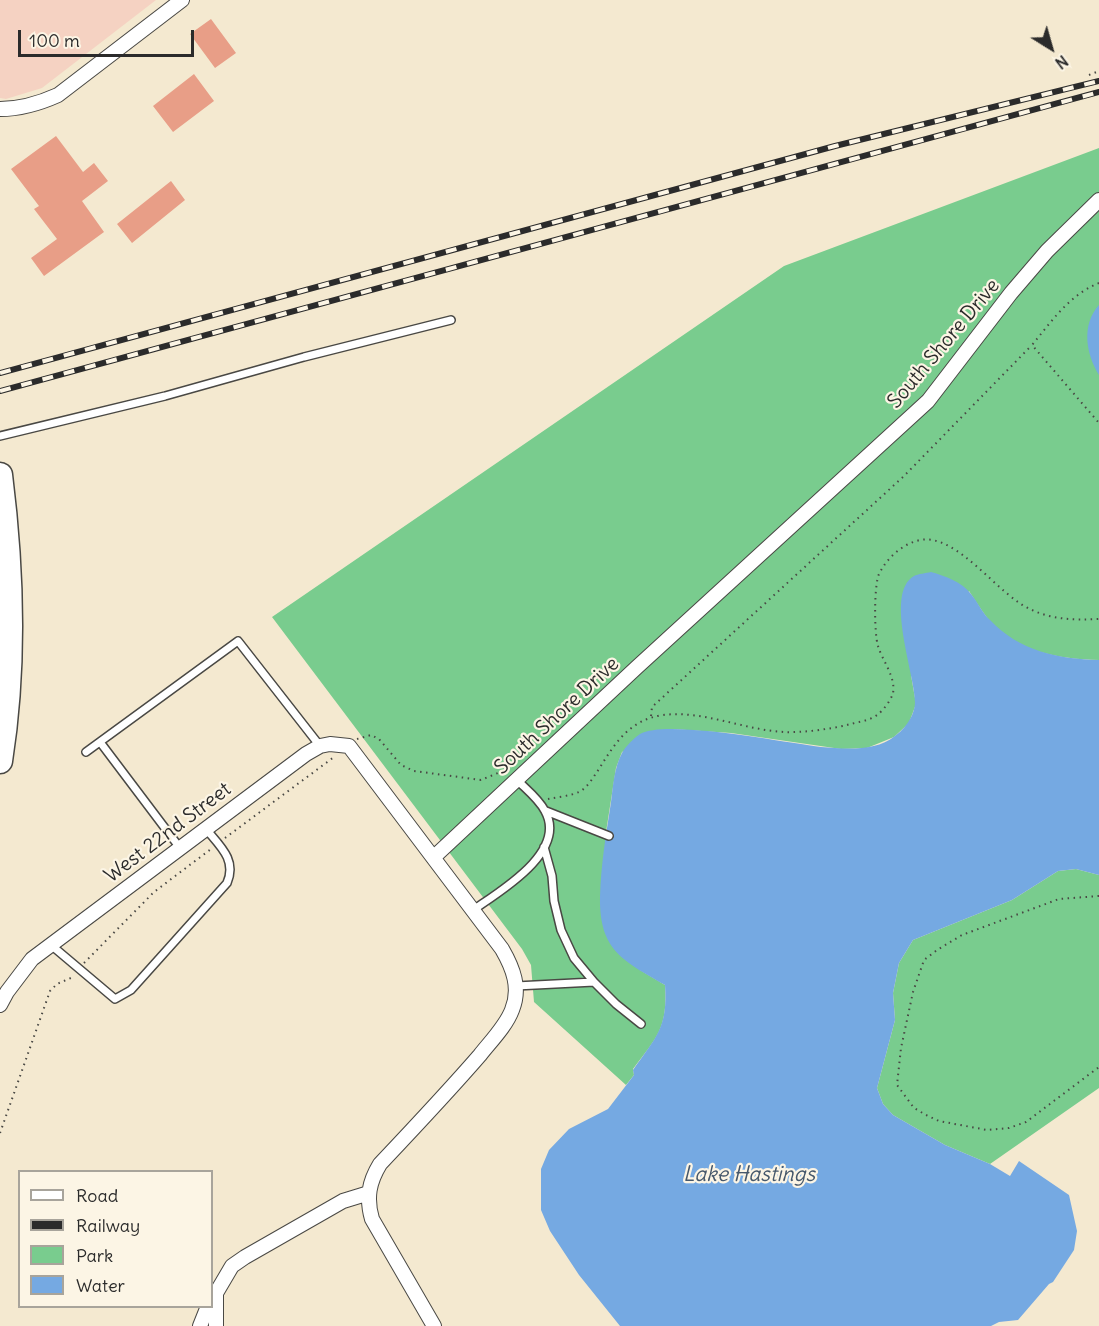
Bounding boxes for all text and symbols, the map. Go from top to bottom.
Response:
scale bar [21,18,196,56]
north arrow [1021,18,1081,78]
text: 100 m [29,29,80,52]
text: N [1051,51,1072,74]
street label: South Shore Drive [883,274,1005,414]
street label: South Shore Drive [490,652,624,780]
street label: West 22nd Street [100,778,236,888]
water label: Lake Hastings [683,1162,815,1188]
legend [18,1170,213,1308]
text: Road [76,1184,118,1207]
text: Railway [76,1214,140,1237]
text: Park [76,1244,113,1267]
text: Water [76,1274,125,1297]

